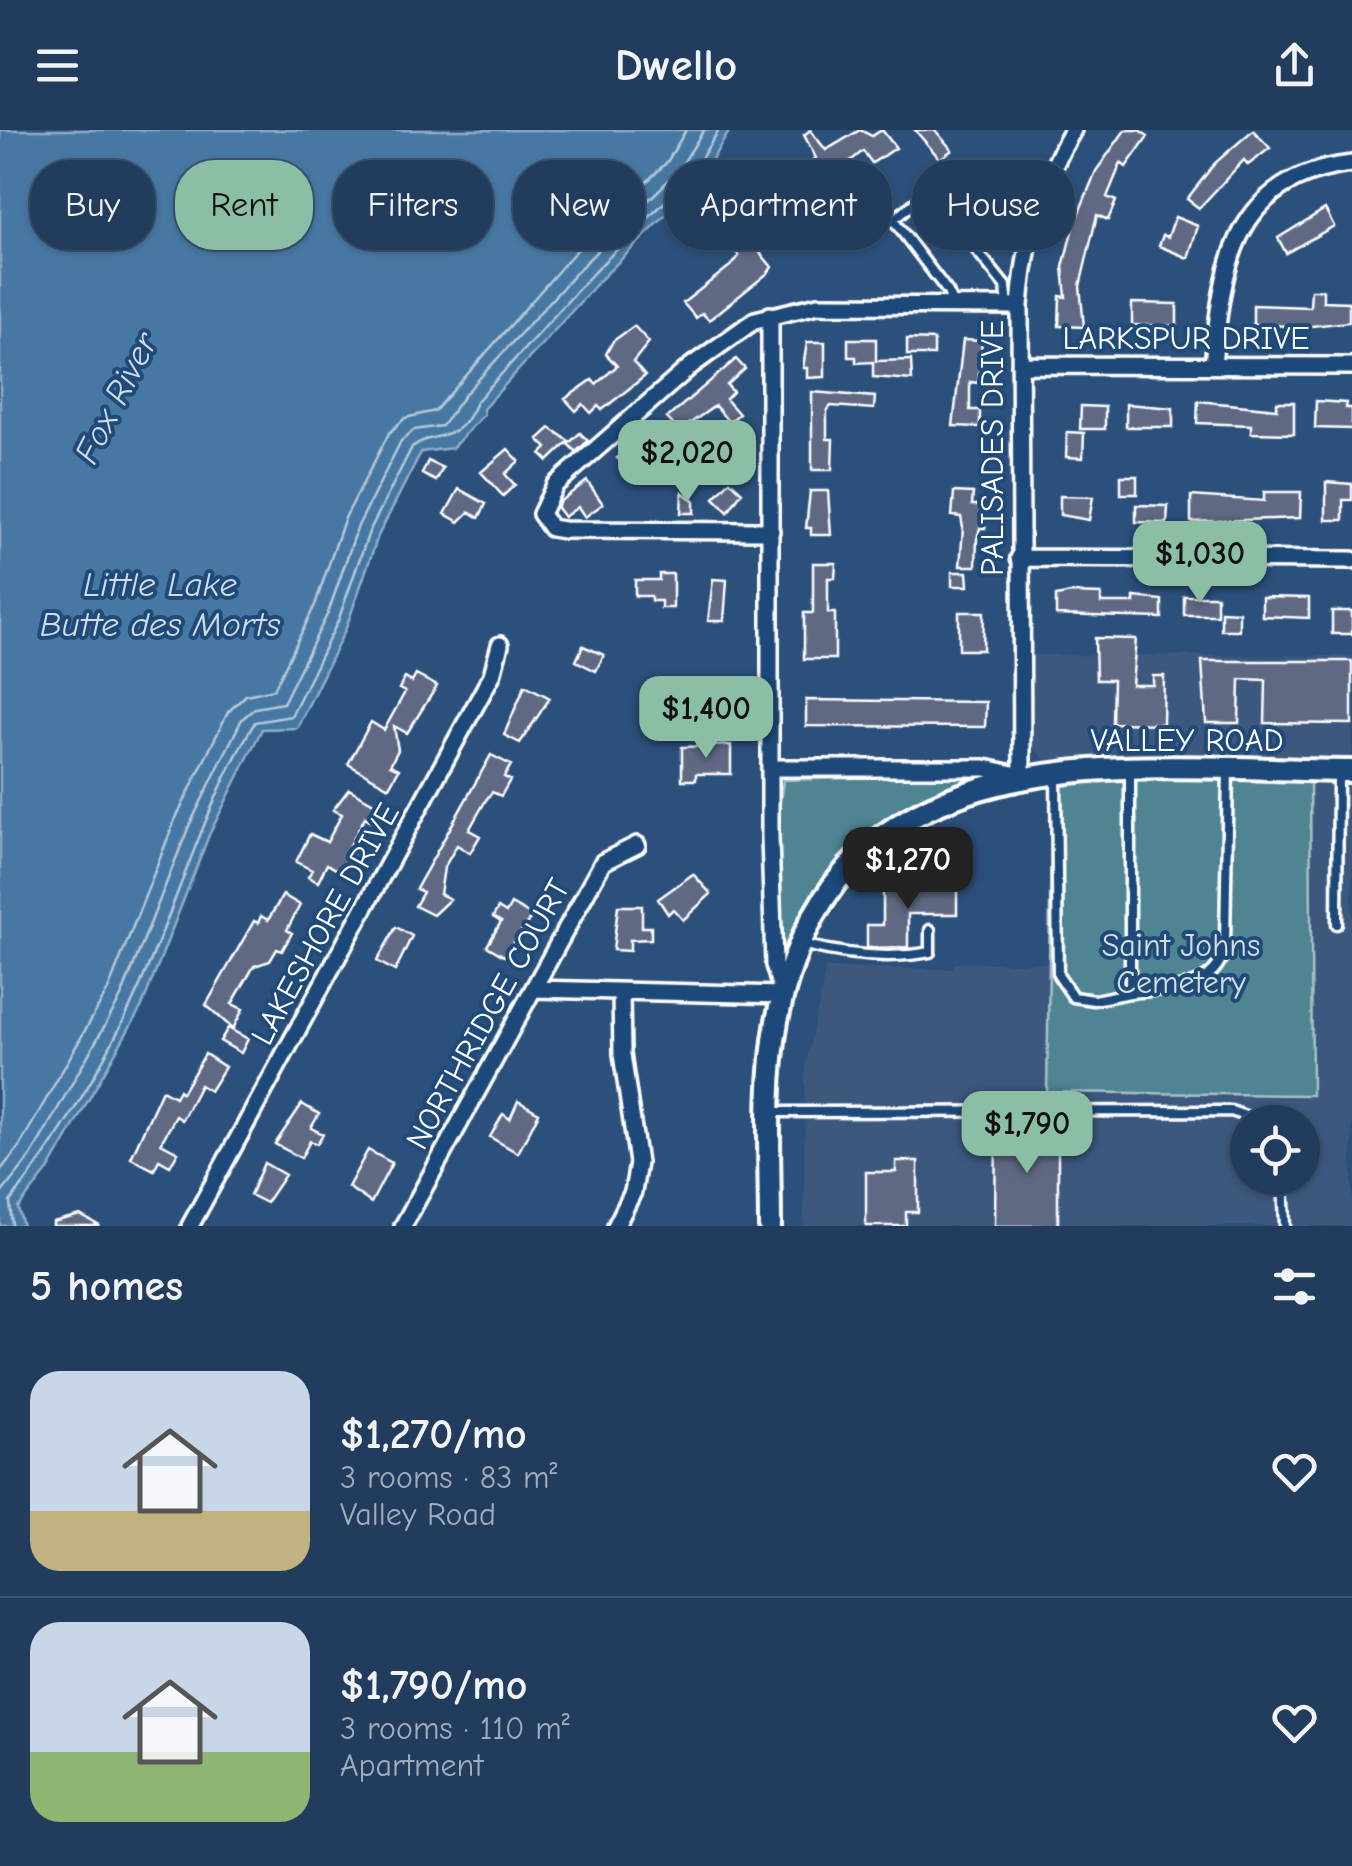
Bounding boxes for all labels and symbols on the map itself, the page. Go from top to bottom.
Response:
street label: PALISADES DRIVE [974,320,1011,576]
street label: LARKSPUR DRIVE [1062,320,1310,357]
water label: Fox River [66,324,167,470]
pin: $2,020 [606,420,768,505]
pin: $1,030 [1119,521,1281,606]
water label: Little Lake Butte des Morts [40,564,281,645]
pin: $1,400 [625,676,787,761]
street label: VALLEY ROAD [1090,722,1284,759]
street label: LAKESHORE DRIVE [243,797,407,1051]
pin: $1,270 [827,827,989,912]
street label: NORTHRIDGE COURT [398,872,578,1156]
park label: Saint Johns Cemetery [1102,927,1260,1001]
pin: $1,790 [946,1091,1108,1176]

